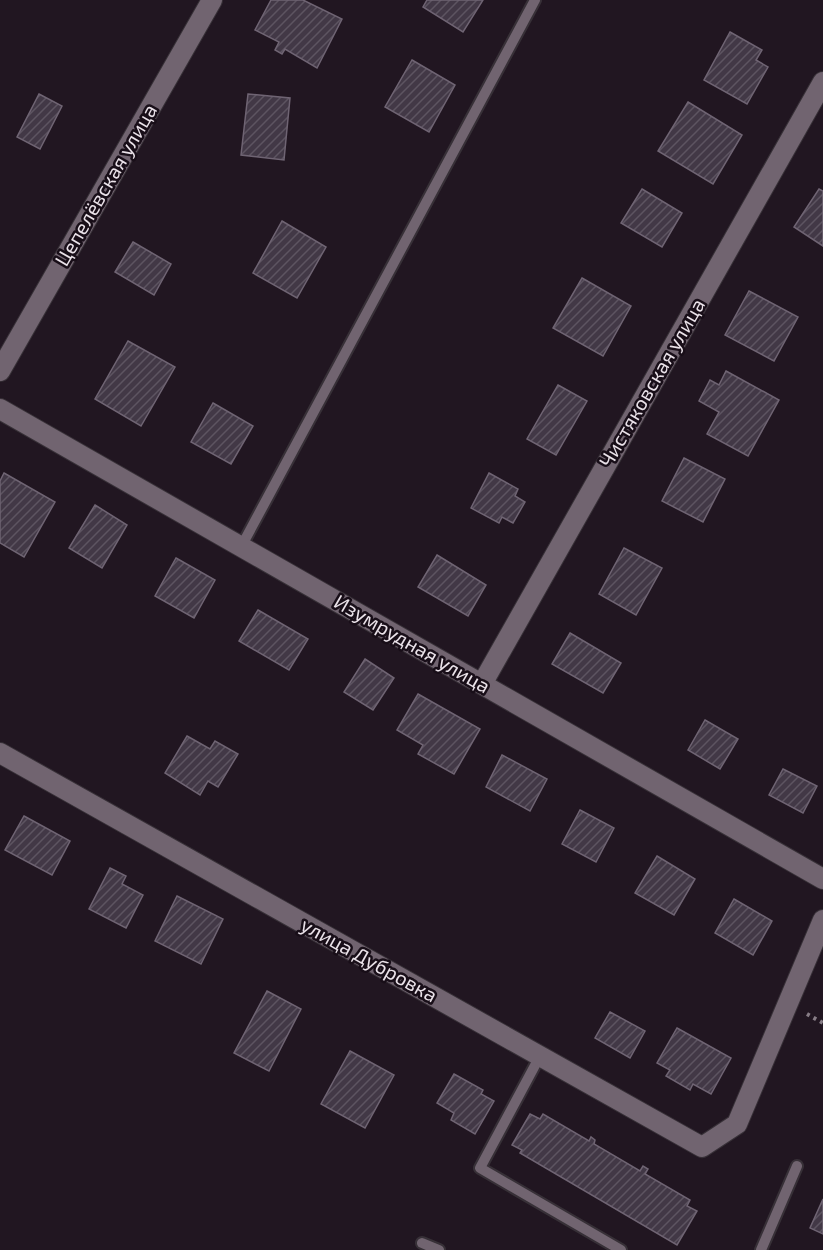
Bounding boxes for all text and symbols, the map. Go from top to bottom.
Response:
street label: Цепелёвская улица [49,99,162,270]
street label: Чистяковская улица [593,294,710,472]
street label: Изумрудная улица [330,589,495,698]
street label: улица Дубровка [297,912,442,1007]

